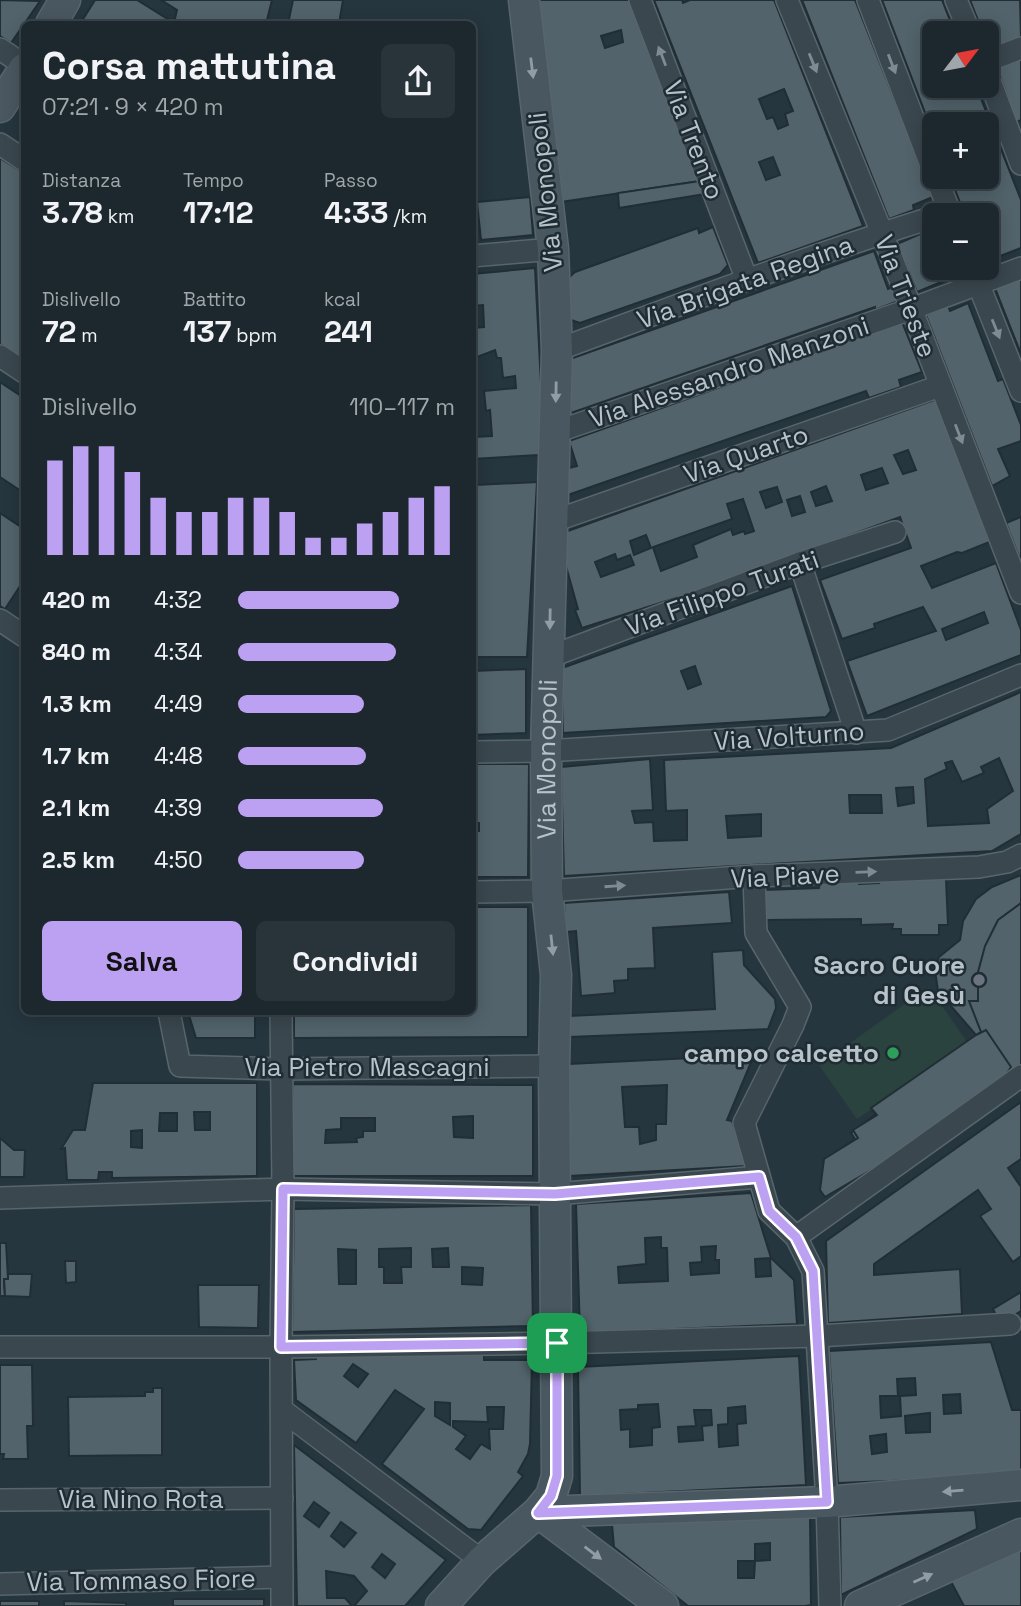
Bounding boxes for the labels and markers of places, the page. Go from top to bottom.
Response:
place label: Sacro Cuore di Gesù [813,948,965,1012]
marker: Sacro Cuore di Gesù [971,972,987,988]
place label: campo calcetto [684,1036,879,1070]
marker: campo calcetto [885,1045,901,1061]
pin [527,1313,587,1373]

